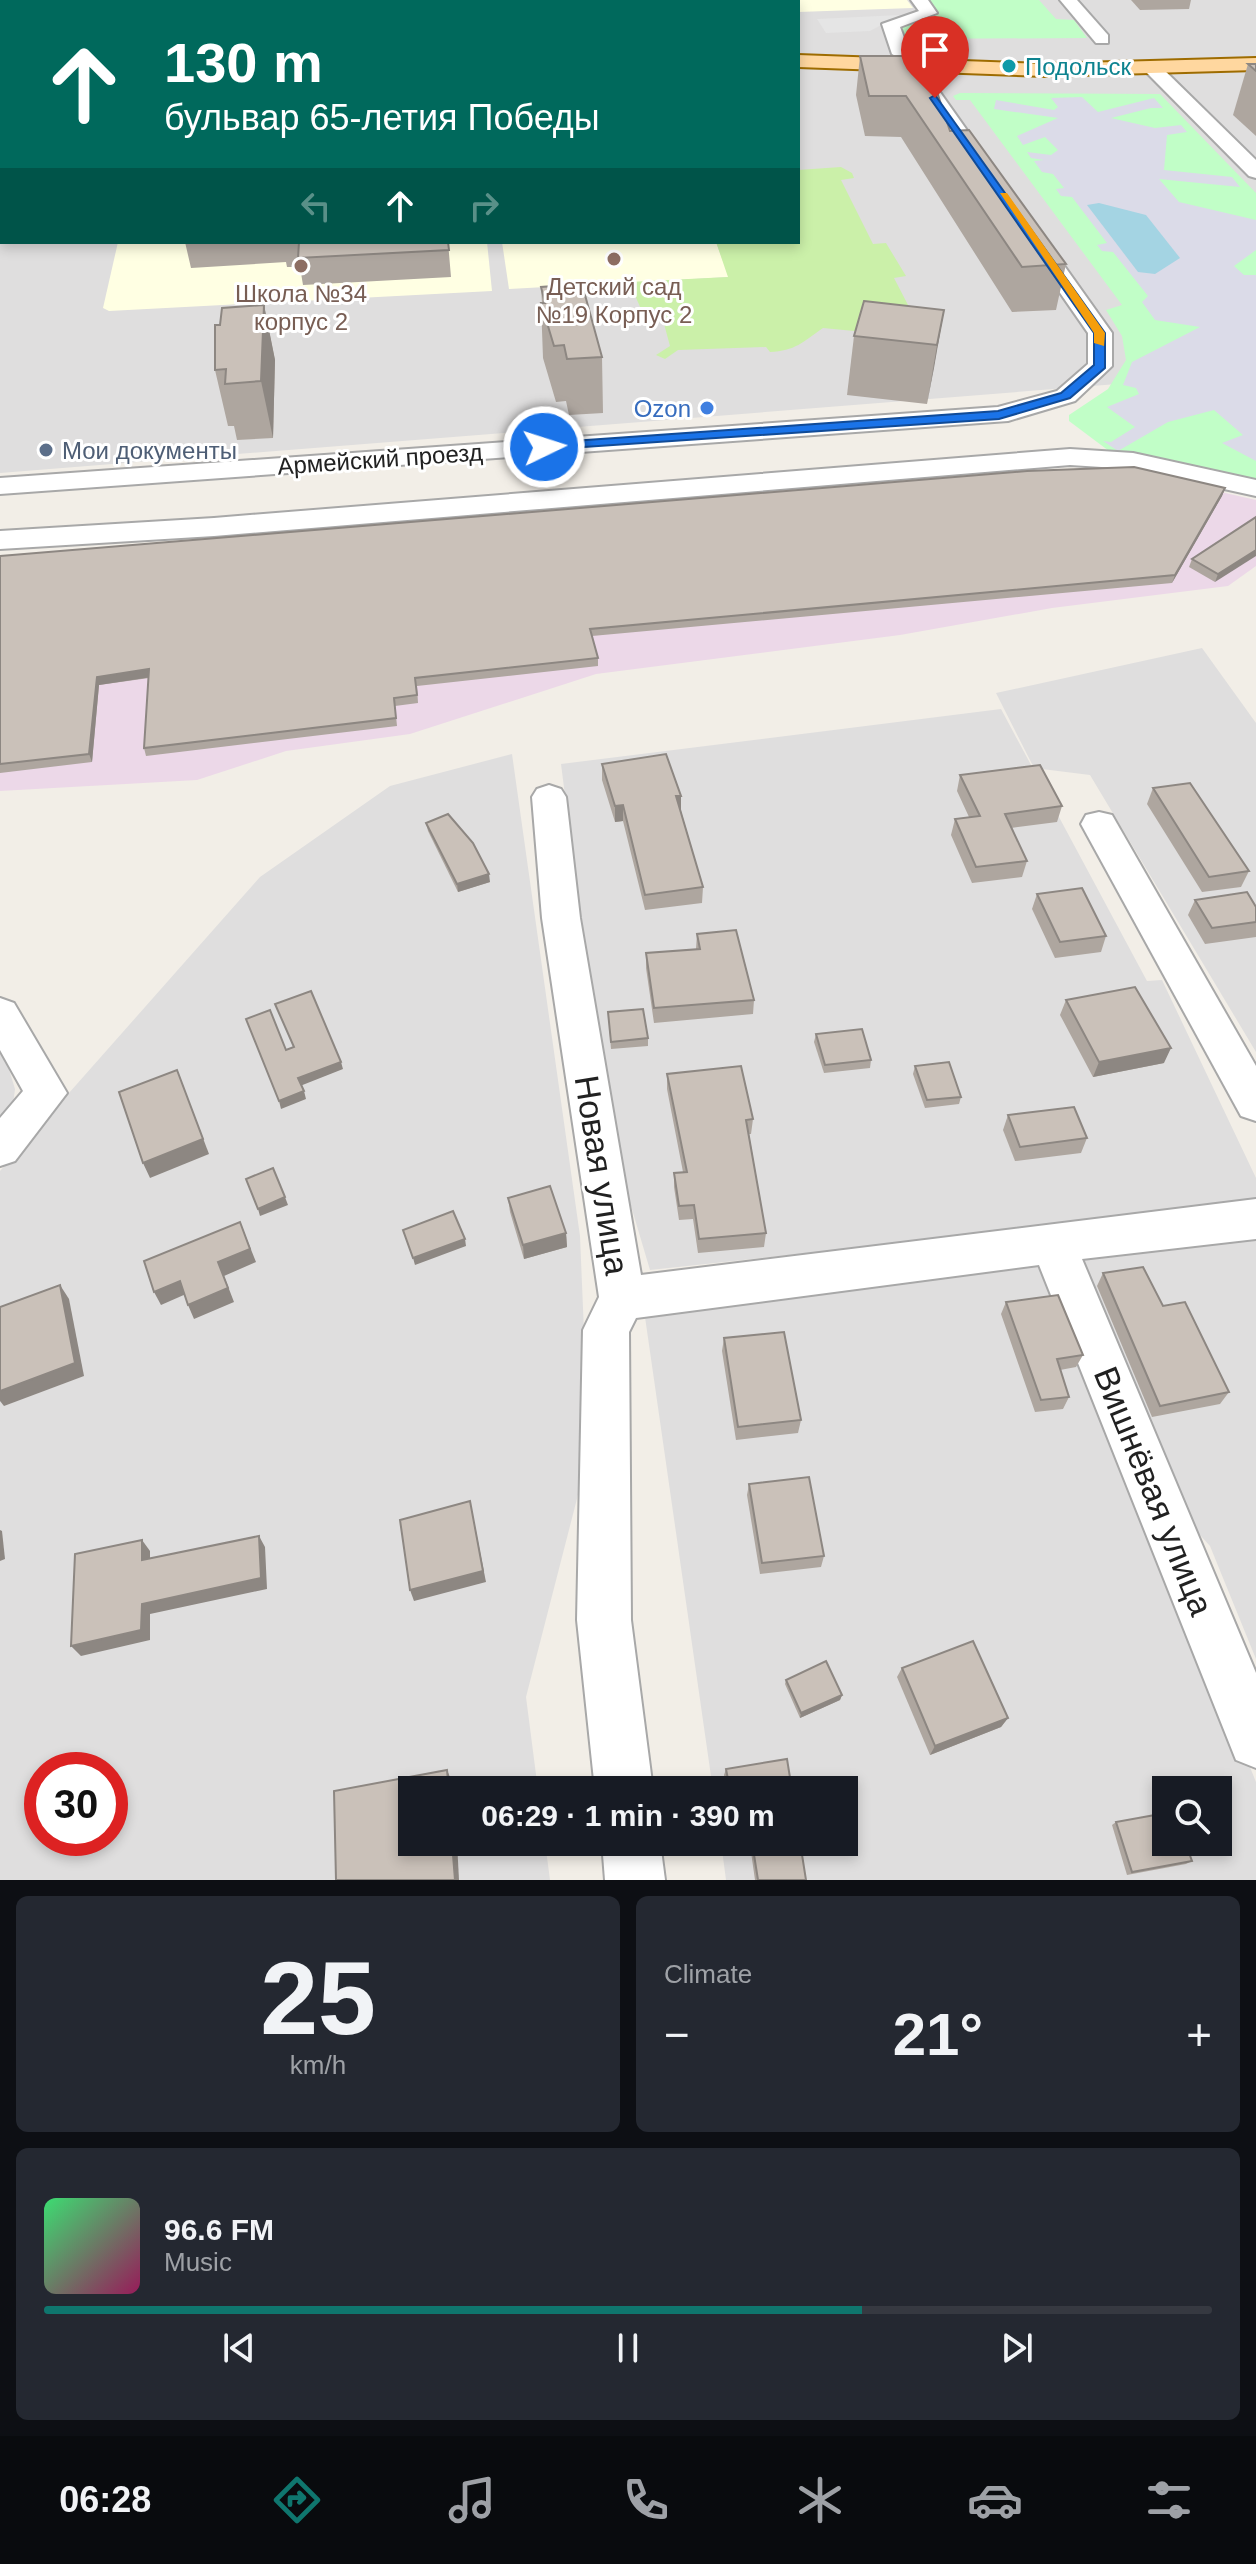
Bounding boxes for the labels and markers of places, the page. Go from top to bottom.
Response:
pin [901,16,969,98]
place label: Подольск [1025,53,1131,80]
marker: Подольск [1000,57,1018,75]
marker: Детский сад №19 Корпус 2 [605,250,623,268]
marker: Школа №34 корпус 2 [292,257,310,275]
place label: Детский сад №19 Корпус 2 [536,273,692,328]
place label: Школа №34 корпус 2 [235,280,367,335]
place label: Ozon [634,395,691,422]
marker: Ozon [698,399,716,417]
place label: Мои документы [62,437,237,464]
marker: Мои документы [37,441,55,459]

